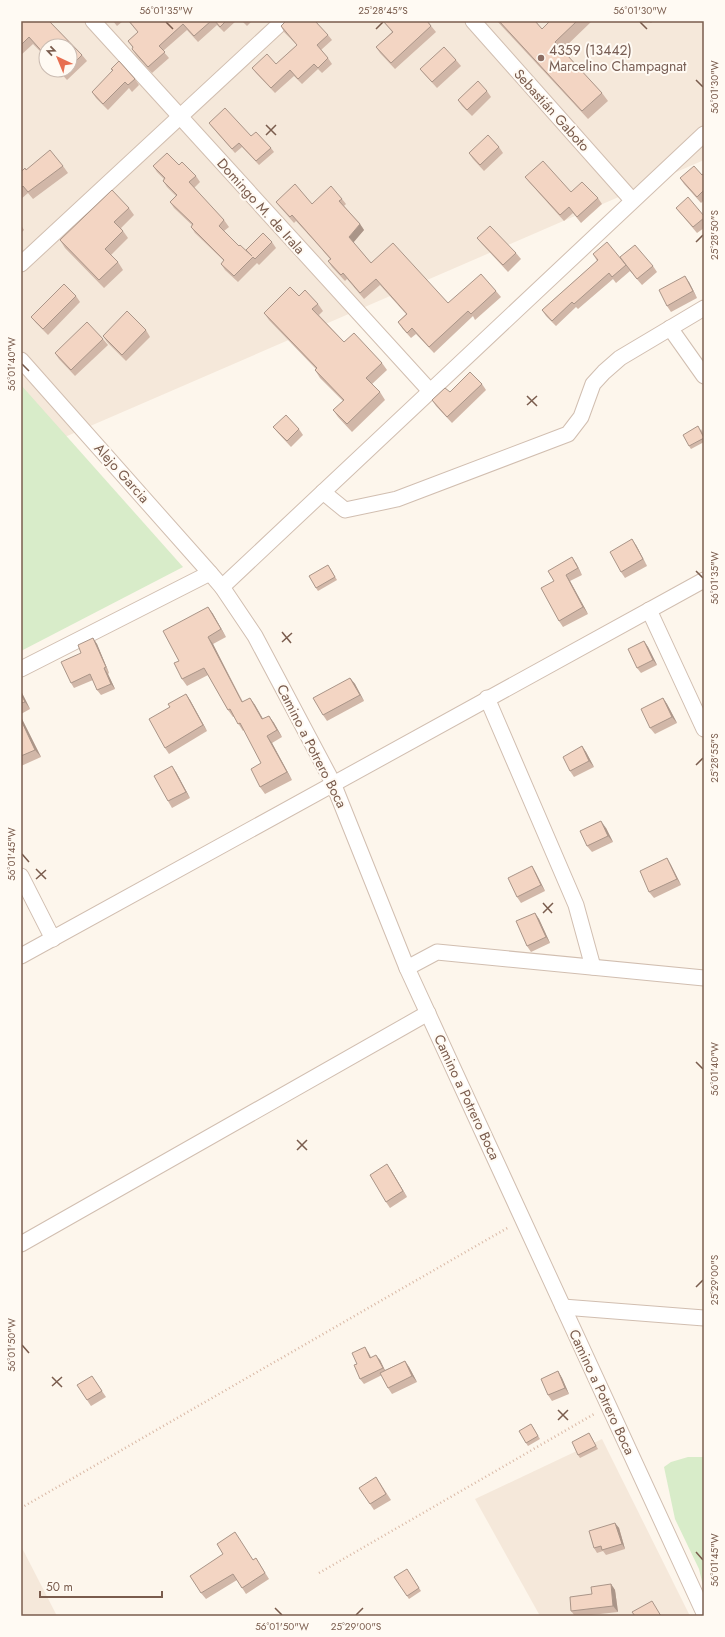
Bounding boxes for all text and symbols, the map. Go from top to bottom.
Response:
text: 56°01'35"W [139,3,193,18]
text: 25°28'45"S [358,3,408,18]
text: 56°01'30"W [613,3,667,18]
north arrow [38,38,78,78]
place label: 4359 (13442) Marcelino Champagnat [549,40,687,76]
text: N [42,42,60,60]
marker: 4359 (13442) Marcelino Champagnat [536,53,546,63]
text: 56°01'30"W [707,60,722,114]
street label: Sebastián Gaboto [510,64,595,156]
street label: Domingo M. de Irala [212,154,310,258]
text: 25°28'50"S [707,210,722,260]
text: 56°01'40"W [4,337,19,391]
street label: Alejo Garcia [90,439,154,507]
text: 56°01'35"W [707,551,722,605]
street label: Camino a Potrero Boca [272,681,352,811]
text: 25°28'55"S [707,733,722,783]
text: 56°01'45"W [4,827,19,881]
street label: Camino a Potrero Boca [429,1031,505,1163]
text: 56°01'40"W [707,1042,722,1096]
text: 25°29'00"S [707,1254,722,1305]
text: 56°01'50"W [4,1318,19,1372]
street label: Camino a Potrero Boca [564,1326,640,1458]
text: 56°01'45"W [707,1533,722,1587]
scale bar [40,1573,162,1599]
text: 50 m [46,1578,73,1596]
text: 56°01'50"W [255,1619,309,1634]
text: 25°29'00"S [331,1619,382,1634]

